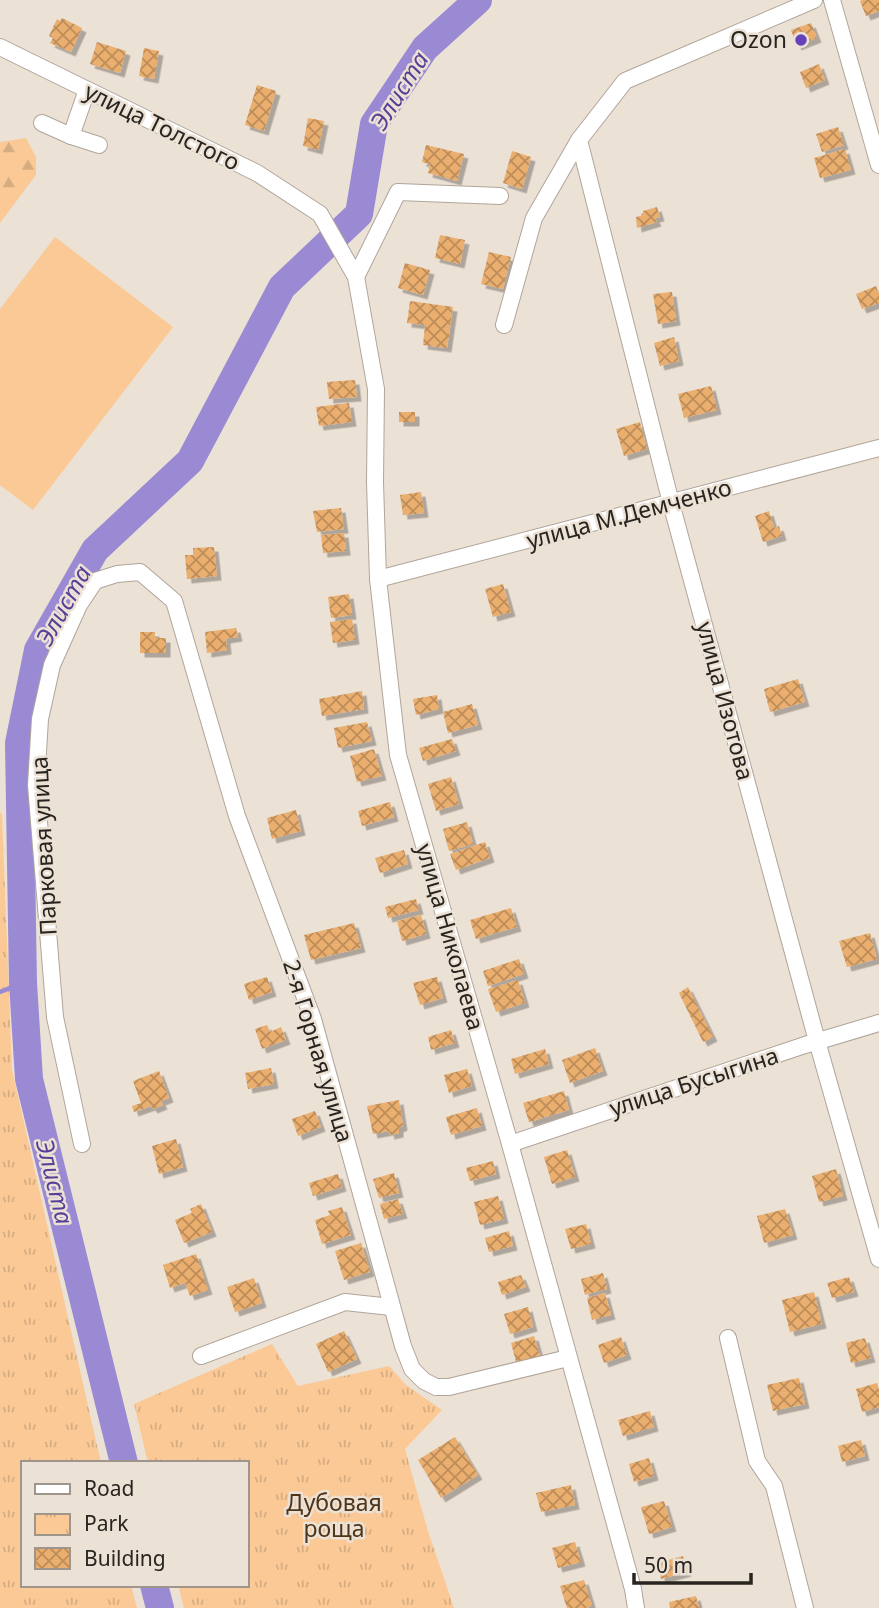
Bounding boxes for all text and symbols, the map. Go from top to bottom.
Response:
place label: Ozon [730,23,787,55]
marker: Ozon [793,32,809,48]
water label: Элиста [362,44,436,136]
street label: улица Толстого [79,75,245,178]
street label: улица М.Демченко [523,470,735,556]
water label: Элиста [27,559,98,651]
street label: улица Изотова [689,618,763,784]
street label: Парковая улица [22,756,64,936]
street label: улица Николаева [409,840,493,1034]
street label: 2-я Горная улица [276,955,362,1146]
street label: улица Бусыгина [605,1039,782,1123]
water label: Элиста [29,1136,82,1228]
legend [21,1461,248,1587]
text: Road [84,1474,134,1502]
park label: Дубовая роща [286,1486,382,1544]
text: Park [84,1509,129,1537]
scale bar [634,1542,751,1586]
text: Building [84,1544,166,1572]
text: 50 m [644,1551,693,1579]

